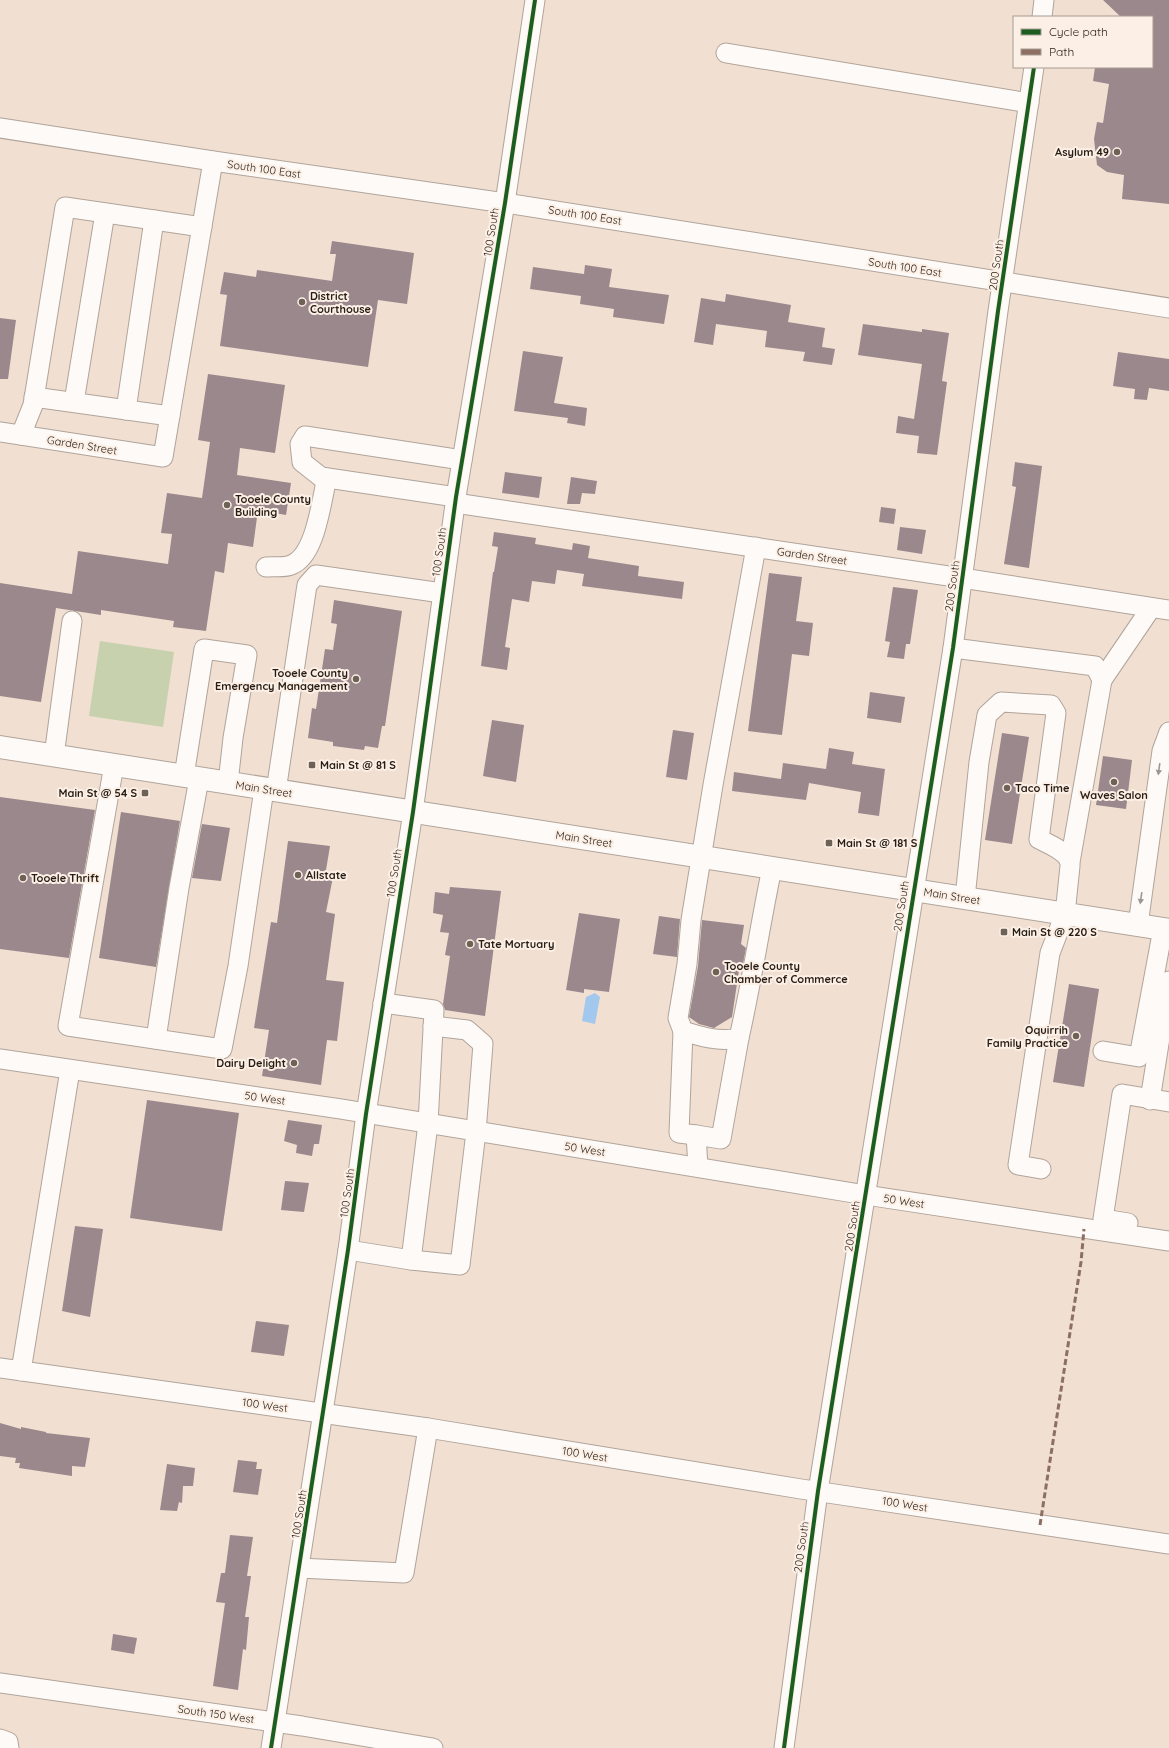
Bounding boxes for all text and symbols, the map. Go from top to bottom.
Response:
legend [1013,16,1153,68]
text: Cycle path [1049,24,1108,39]
text: Path [1049,44,1074,59]
place label: Asylum 49 [1055,145,1109,159]
marker: Asylum 49 [1112,147,1122,157]
street label: South 100 East [226,157,302,181]
street label: South 100 East [547,202,623,228]
street label: 100 South [480,207,502,257]
street label: 200 South [986,239,1006,291]
street label: South 100 East [867,254,943,280]
place label: District Courthouse [310,289,372,316]
marker: District Courthouse [297,297,307,307]
street label: Garden Street [46,433,118,457]
place label: Tooele County Building [235,492,311,519]
marker: Tooele County Building [222,500,232,510]
street label: 100 South [429,527,449,577]
street label: Garden Street [776,544,848,568]
street label: 200 South [942,560,962,612]
place label: Tooele County Emergency Management [215,666,348,693]
marker: Tooele County Emergency Management [351,674,361,684]
place label: Main St @ 81 S [320,758,396,772]
marker: Main St @ 81 S [307,760,317,770]
one-way arrow [1156,763,1162,775]
marker: Waves Salon [1109,777,1119,787]
street label: Main Street [234,778,294,800]
place label: Taco Time [1015,781,1070,795]
marker: Taco Time [1002,783,1012,793]
place label: Main St @ 54 S [59,786,137,800]
marker: Main St @ 54 S [140,788,150,798]
place label: Waves Salon [1080,788,1148,802]
street label: Main Street [554,828,614,850]
place label: Main St @ 181 S [837,836,918,850]
marker: Main St @ 181 S [824,838,834,848]
street label: 100 South [383,848,405,898]
place label: Allstate [306,868,347,882]
marker: Allstate [293,870,303,880]
place label: Tooele Thrift [31,871,99,885]
marker: Tooele Thrift [18,873,28,883]
street label: 200 South [890,880,912,932]
street label: Main Street [922,885,982,907]
one-way arrow [1138,892,1145,904]
place label: Main St @ 220 S [1012,925,1097,939]
marker: Main St @ 220 S [999,927,1009,937]
place label: Tate Mortuary [478,937,554,951]
marker: Tate Mortuary [465,939,475,949]
place label: Tooele County Chamber of Commerce [724,959,848,986]
marker: Tooele County Chamber of Commerce [711,967,721,977]
place label: Oquirrih Family Practice [987,1023,1068,1050]
marker: Oquirrih Family Practice [1071,1031,1081,1041]
place label: Dairy Delight [216,1056,286,1070]
marker: Dairy Delight [289,1058,299,1068]
street label: 50 West [244,1088,287,1108]
street label: 50 West [564,1139,607,1159]
street label: 100 South [337,1168,357,1218]
street label: 50 West [883,1191,926,1211]
street label: 200 South [841,1200,863,1252]
street label: 100 West [241,1395,289,1415]
street label: 100 West [561,1444,609,1465]
street label: 100 South [288,1489,310,1539]
street label: 100 West [881,1494,929,1515]
street label: 200 South [791,1521,811,1573]
street label: South 150 West [177,1702,255,1726]

